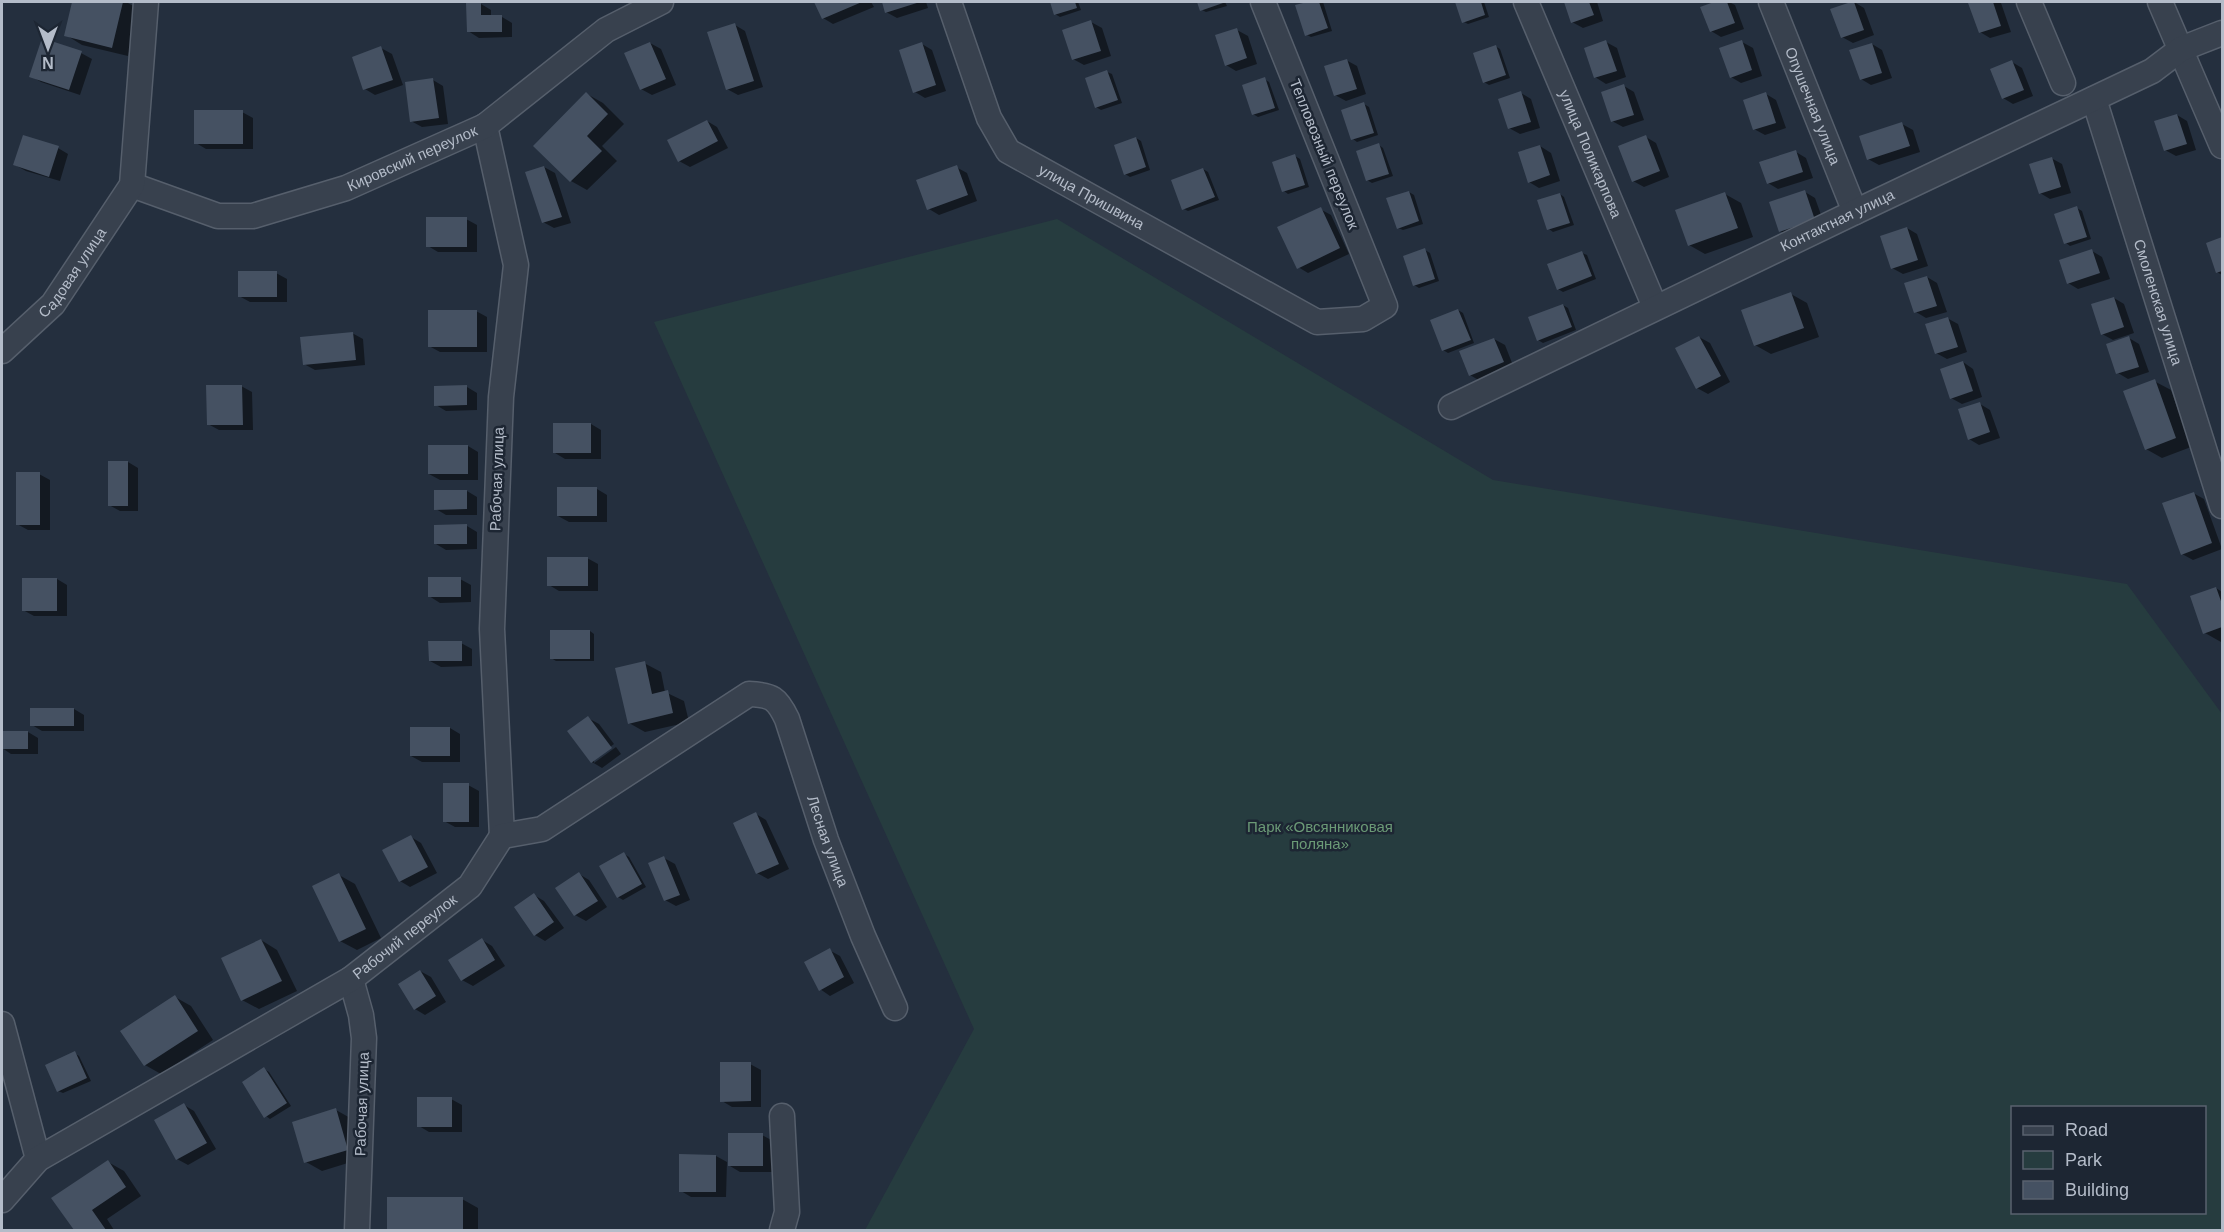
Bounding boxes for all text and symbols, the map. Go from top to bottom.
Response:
north arrow [18,18,78,78]
street label: Опушечная улица [1782,45,1844,168]
text: N [42,54,54,71]
street label: Тепловозный переулок [1287,76,1363,232]
street label: улица Поликарпова [1556,87,1626,221]
street label: Кировский переулок [344,121,480,194]
street label: улица Пришвина [1036,161,1148,233]
street label: Контактная улица [1777,185,1897,255]
street label: Садовая улица [35,224,110,321]
street label: Смоленская улица [2131,237,2186,368]
street label: Рабочая улица [486,426,507,531]
street label: Лесная улица [804,793,852,890]
park label: Парк «Овсянниковая поляна» [1247,818,1393,852]
street label: Рабочий переулок [349,890,460,982]
street label: Рабочая улица [351,1051,372,1156]
legend [2011,1106,2206,1214]
text: Road [2065,1120,2108,1140]
text: Park [2065,1150,2103,1170]
text: Building [2065,1180,2129,1200]

